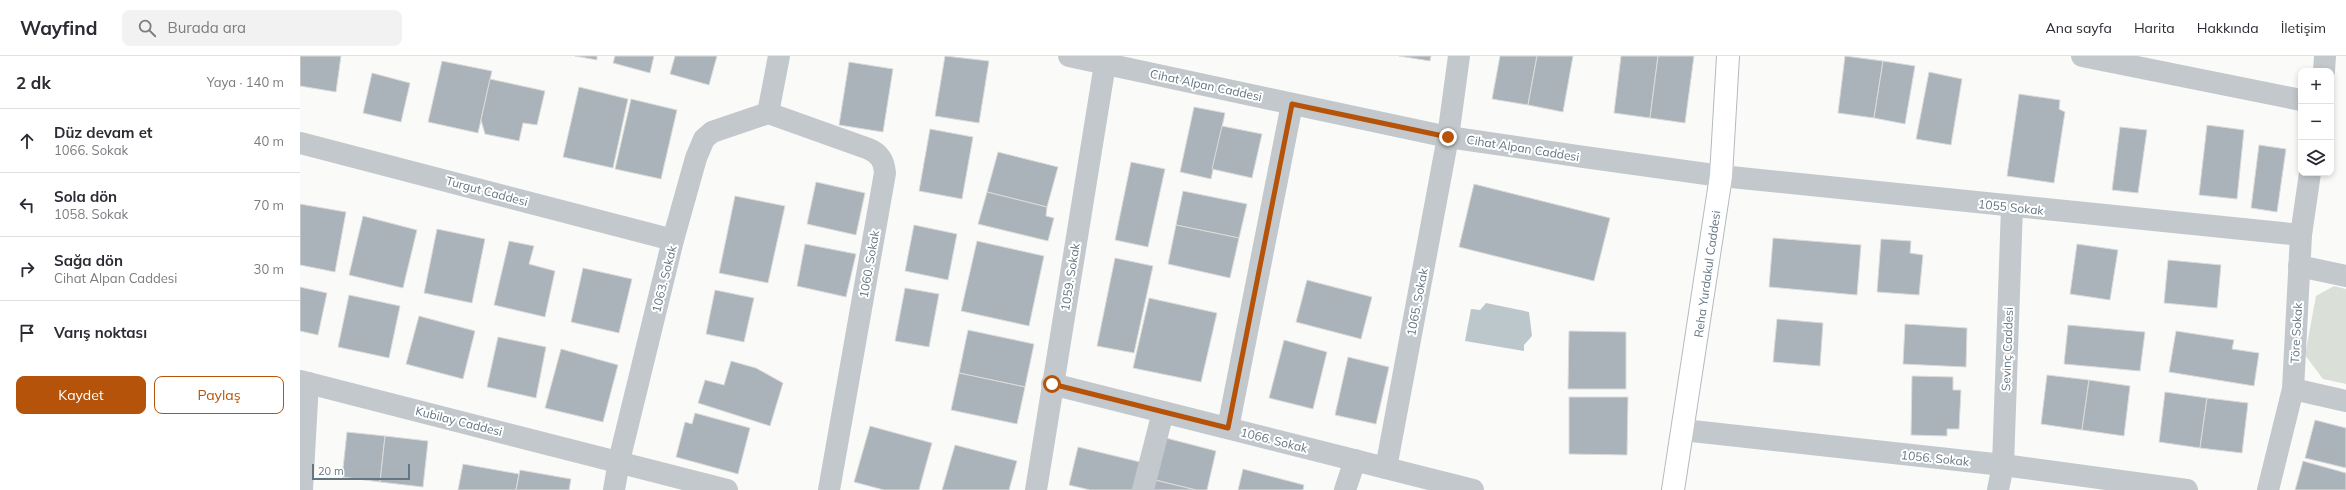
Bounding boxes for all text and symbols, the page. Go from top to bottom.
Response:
search box [122,10,402,46]
text: Wayfind [20,16,98,40]
icon: search [136,17,158,39]
text: Burada ara [168,18,246,37]
text: Ana sayfa [2045,19,2112,37]
text: Harita [2134,19,2175,37]
text: Hakkında [2197,19,2259,37]
text: İletişim [2281,19,2326,37]
street label: Cihat Alpan Caddesi [1149,66,1263,104]
map controls [2298,68,2334,176]
button: + [2298,68,2334,104]
text: 2 dk [16,72,51,93]
text: Yaya · 140 m [207,74,284,90]
button: − [2298,104,2334,140]
text: Düz devam et [54,123,153,142]
route end [1439,128,1457,146]
icon: ahead [16,130,38,152]
street label: Cihat Alpan Caddesi [1466,132,1580,164]
text: 40 m [254,133,284,149]
button: layers [2298,140,2334,176]
text: 1066. Sokak [54,142,128,158]
street label: Turgut Caddesi [444,173,530,209]
text: Sola dön [54,187,117,206]
icon: left [16,194,38,216]
street label: 1055 Sokak [1978,196,2045,218]
text: 70 m [254,197,284,213]
text: 1058. Sokak [54,206,128,222]
street label: Reha Yurdakul Caddesi [1691,210,1723,338]
street label: 1060. Sokak [856,228,882,299]
street label: 1059. Sokak [1057,241,1083,312]
street label: 1063. Sokak [648,243,680,314]
text: Sağa dön [54,251,123,270]
icon: right [16,258,38,280]
text: 30 m [254,261,284,277]
street label: 1065. Sokak [1403,266,1431,337]
text: Cihat Alpan Caddesi [54,270,177,286]
street label: Töre Sokak [2287,301,2305,364]
street label: Sevinç Caddesi [1998,307,2016,391]
icon: arrive [16,322,38,344]
text: Varış noktası [54,323,147,342]
route start [1043,375,1061,393]
button: Kaydet [16,376,146,414]
button: Paylaş [154,376,284,414]
street label: Kubilay Caddesi [414,403,504,439]
street label: 1066. Sokak [1239,424,1310,456]
street label: 1056. Sokak [1900,447,1971,469]
scale bar [312,462,410,481]
text: 20 m [318,464,344,478]

